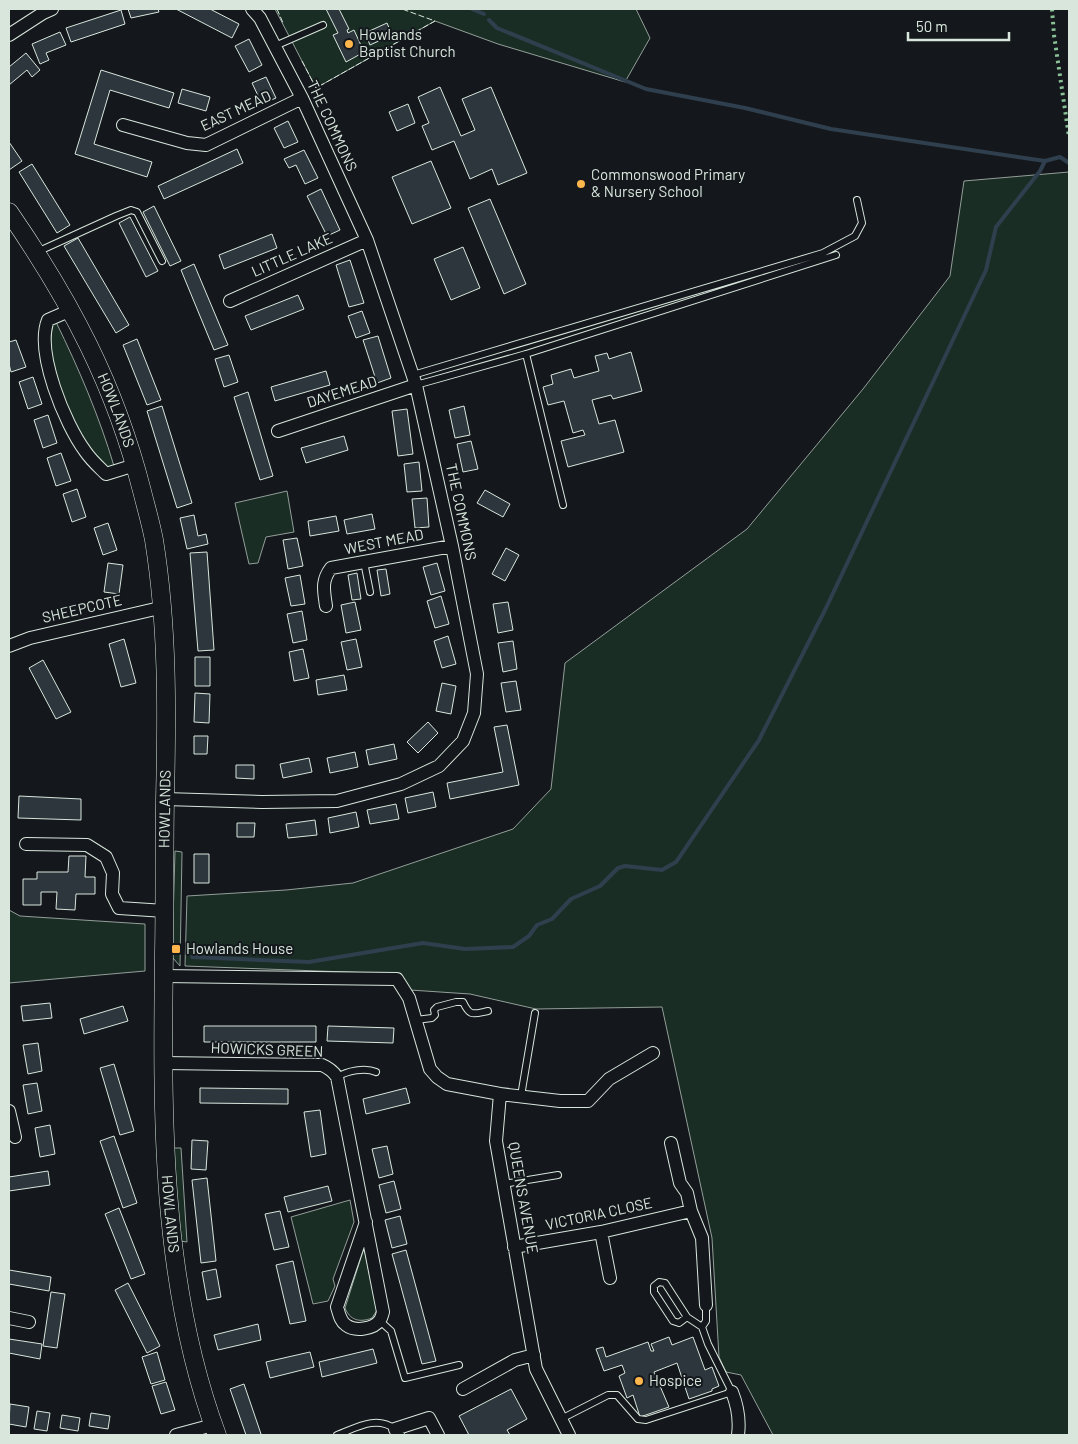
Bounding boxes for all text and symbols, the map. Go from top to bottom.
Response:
scale bar [908,10,1009,42]
text: 50 m [916,17,948,35]
place label: Howlands Baptist Church [359,25,456,60]
marker: Howlands Baptist Church [343,38,355,50]
street label: THE COMMONS [304,77,362,174]
street label: EAST MEAD [197,86,274,134]
place label: Commonswood Primary & Nursery School [591,165,745,200]
marker: Commonswood Primary & Nursery School [575,178,587,190]
street label: LITTLE LAKE [248,228,335,280]
street label: HOWLANDS [94,370,139,450]
street label: DAYEMEAD [304,371,379,411]
street label: THE COMMONS [443,462,481,562]
street label: WEST MEAD [343,525,425,558]
street label: SHEEPCOTE [40,590,124,626]
street label: HOWLANDS [154,770,174,848]
place label: Howlands House [186,939,293,957]
marker: Howlands House [170,943,182,955]
street label: HOWICKS GREEN [210,1038,324,1060]
street label: QUEENS AVENUE [505,1140,543,1255]
street label: HOWLANDS [159,1174,184,1254]
street label: VICTORIA CLOSE [544,1193,654,1233]
place label: Hospice [649,1371,702,1389]
marker: Hospice [633,1375,645,1387]

